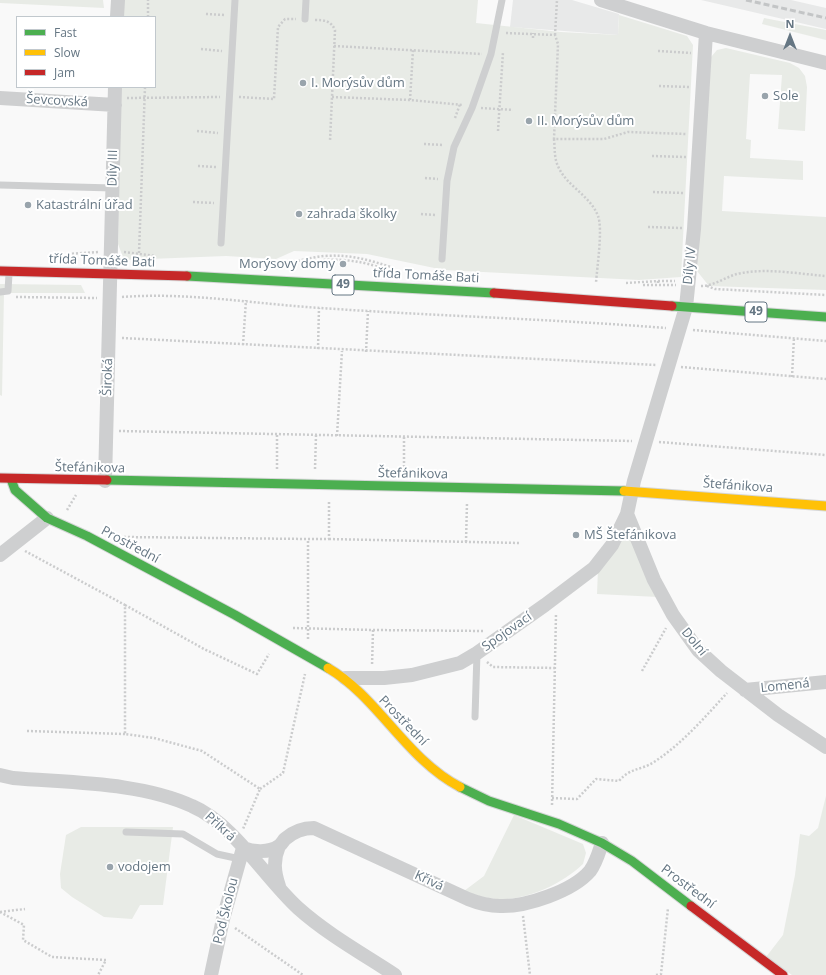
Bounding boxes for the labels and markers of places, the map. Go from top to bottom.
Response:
place label: I. Morýsův dům [311,75,405,91]
marker: I. Morýsův dům [298,78,308,88]
place label: Sole [773,88,799,104]
marker: Sole [760,91,770,101]
place label: II. Morýsův dům [537,113,634,129]
marker: II. Morýsův dům [524,116,534,126]
place label: Katastrální úřad [36,197,133,213]
marker: Katastrální úřad [23,200,33,210]
place label: zahrada školky [307,206,397,222]
marker: zahrada školky [294,209,304,219]
place label: Morýsovy domy [239,256,335,272]
marker: Morýsovy domy [338,259,348,269]
place label: MŠ Štefánikova [584,527,676,543]
marker: MŠ Štefánikova [571,530,581,540]
place label: vodojem [118,859,171,875]
marker: vodojem [105,862,115,872]

